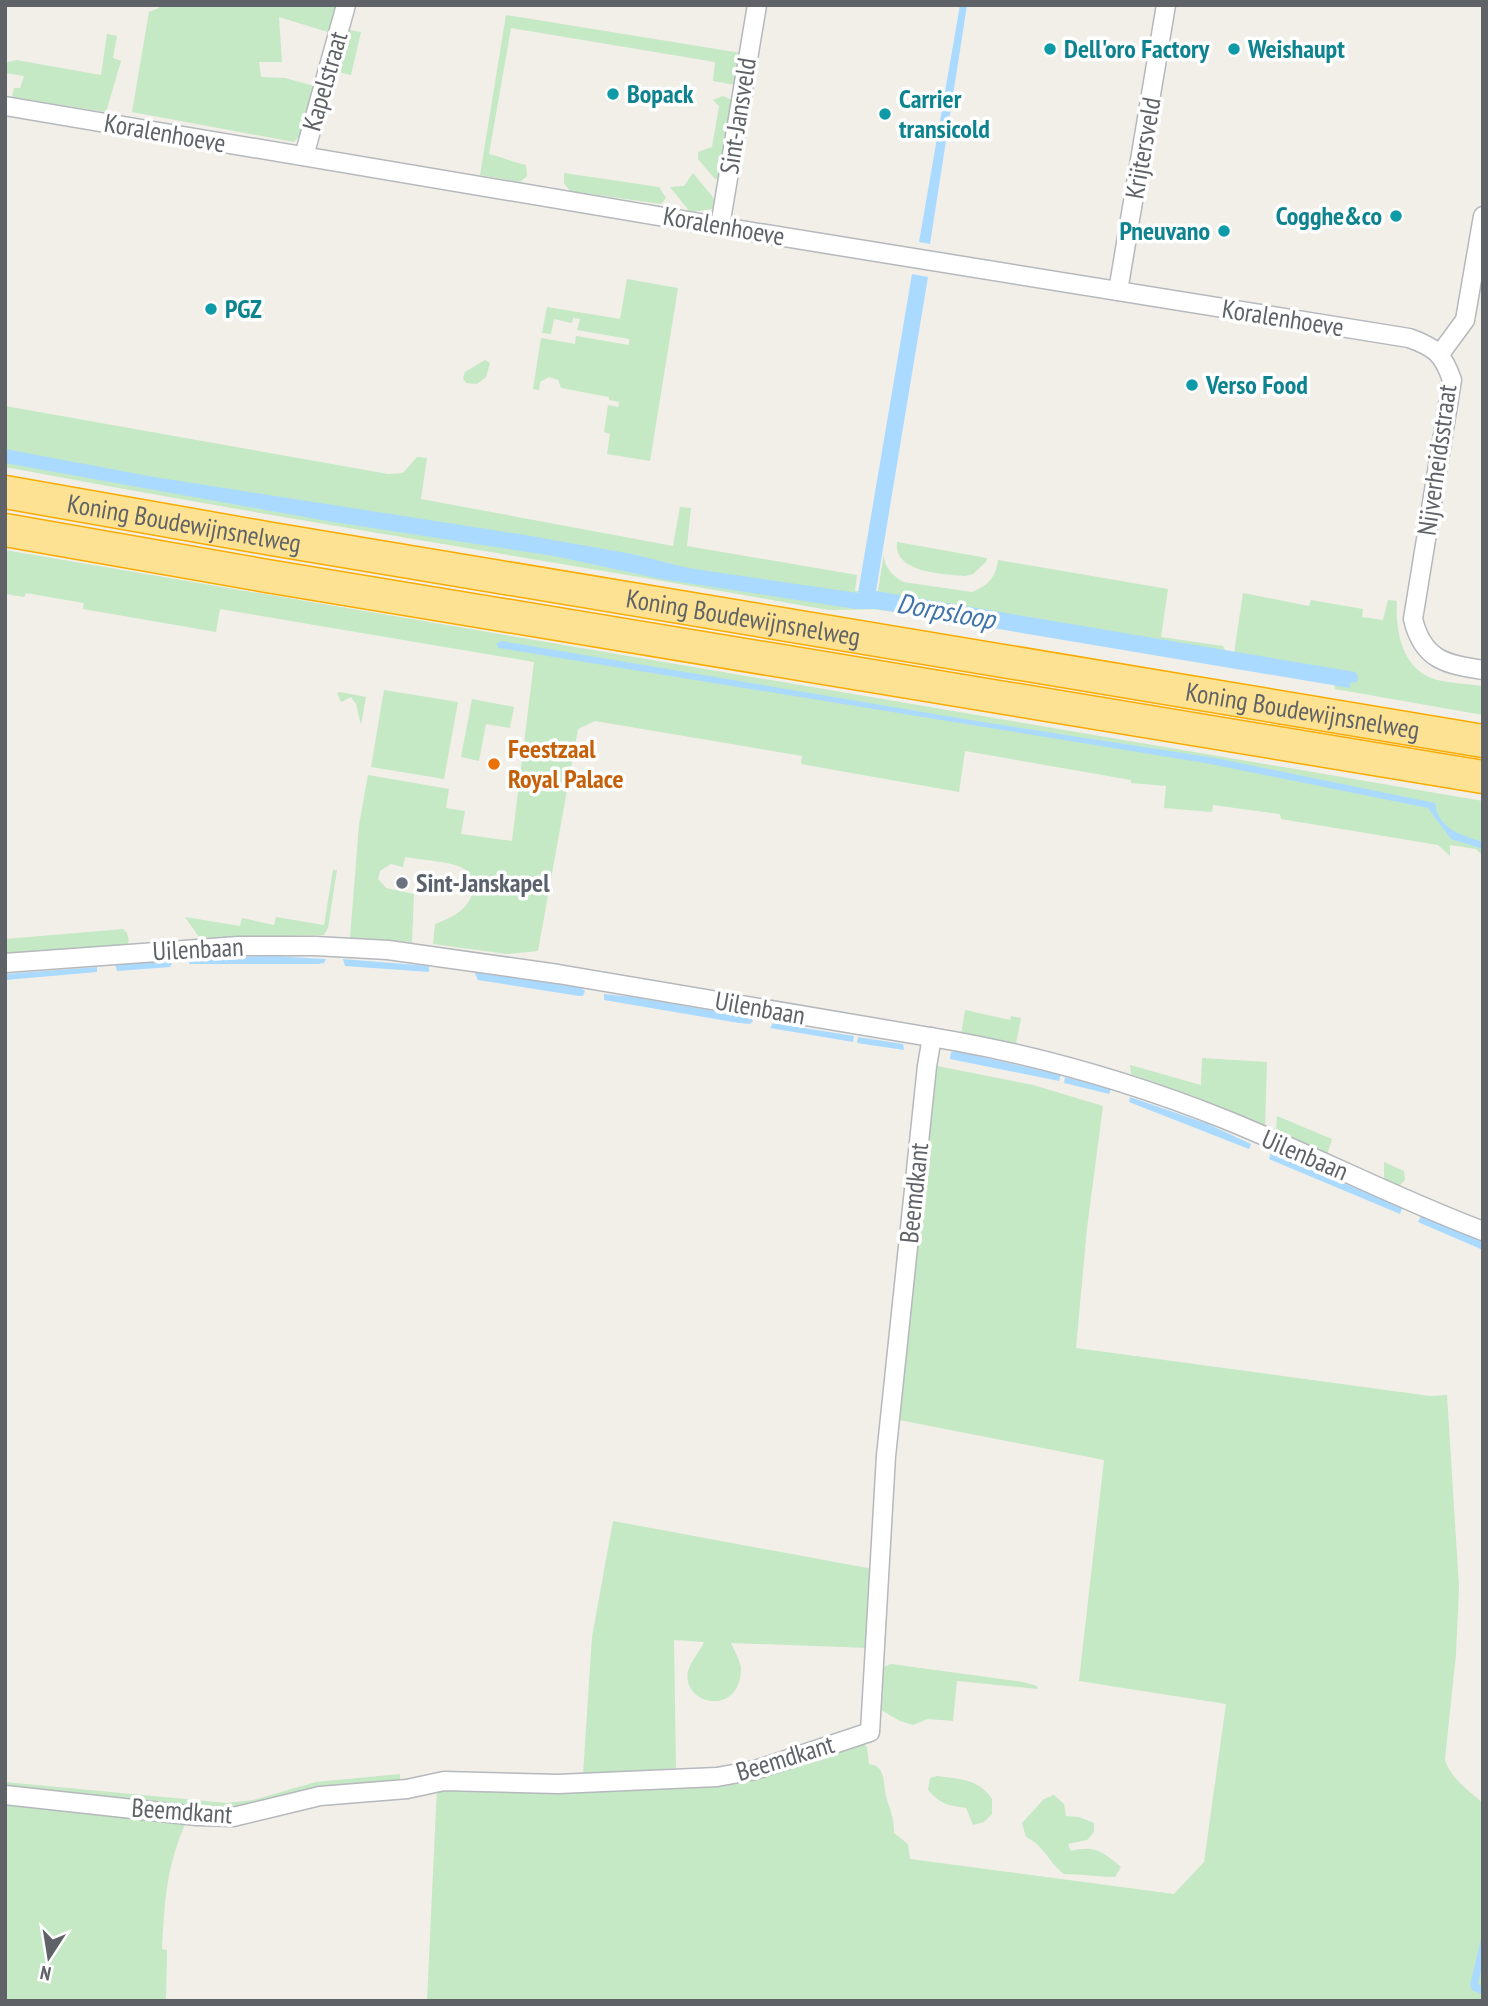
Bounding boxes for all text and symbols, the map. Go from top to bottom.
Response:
street label: Kapelstraat [295,27,354,134]
place label: Dell'oro Factory [1064,32,1210,65]
place label: Weishaupt [1247,32,1345,65]
marker: Dell'oro Factory [1042,41,1058,57]
marker: Weishaupt [1226,41,1242,57]
street label: Sint-Jansveld [712,55,763,176]
place label: Bopack [627,77,694,110]
place label: Carrier transicold [899,82,990,145]
marker: Bopack [605,86,621,102]
street label: Krijtersveld [1117,95,1168,201]
street label: Koralenhoeve [102,106,228,159]
marker: Carrier transicold [877,106,893,122]
street label: Koralenhoeve [661,199,787,252]
place label: Cogghe&co [1276,199,1382,232]
marker: Cogghe&co [1388,208,1404,224]
place label: Pneuvano [1119,214,1210,247]
marker: Pneuvano [1216,223,1232,239]
place label: PGZ [225,292,262,325]
street label: Koralenhoeve [1220,292,1346,343]
marker: PGZ [203,301,219,317]
place label: Verso Food [1205,368,1308,401]
marker: Verso Food [1184,377,1200,393]
street label: Nijverheidsstraat [1410,382,1463,538]
street label: Koning Boudewijnsnelweg [65,486,304,560]
street label: Koning Boudewijnsnelweg [624,581,863,653]
water label: Dorpsloop [894,584,1000,638]
street label: Koning Boudewijnsnelweg [1183,675,1422,746]
place label: Feestzaal Royal Palace [508,732,624,795]
marker: Feestzaal Royal Palace [486,756,502,772]
place label: Sint-Janskapel [416,866,550,899]
marker: Sint-Janskapel [394,875,410,891]
street label: Uilenbaan [152,930,244,967]
street label: Uilenbaan [712,983,808,1032]
street label: Uilenbaan [1257,1122,1353,1187]
street label: Beemdkant [892,1141,935,1245]
street label: Beemdkant [732,1727,838,1788]
street label: Beemdkant [131,1791,233,1830]
north arrow [14,1922,84,1992]
text: N [38,1961,53,1986]

